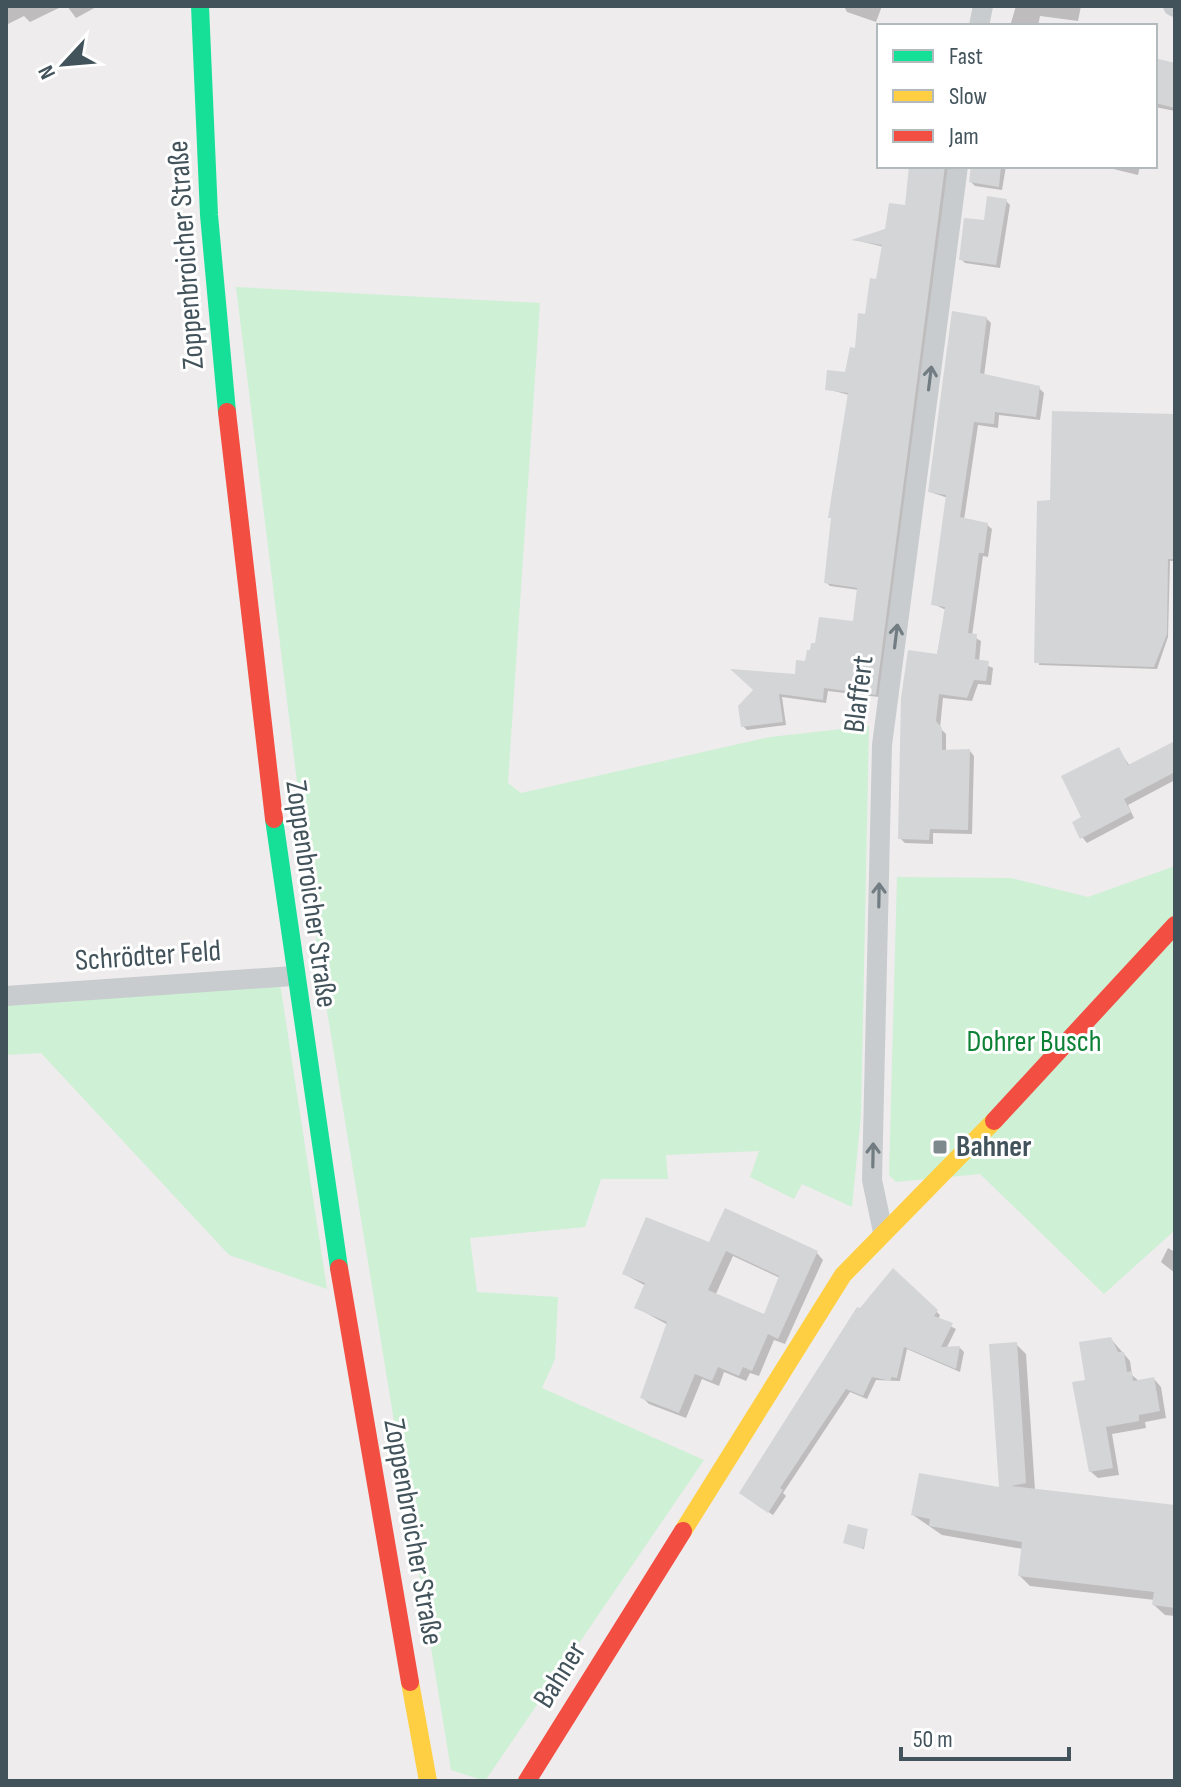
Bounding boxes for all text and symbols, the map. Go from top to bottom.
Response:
north arrow [24,24,104,104]
legend [877,24,1157,168]
text: Fast [949,42,983,71]
text: N [33,61,62,83]
text: Slow [949,82,987,111]
text: Jam [948,122,979,151]
street label: Zoppenbroicher Straße [160,139,212,371]
one-way arrow [923,366,938,391]
one-way arrow [889,624,904,649]
street label: Blaffert [836,653,882,735]
street label: Zoppenbroicher Straße [277,778,345,1010]
one-way arrow [871,882,886,909]
street label: Schrödter Feld [74,933,222,979]
park label: Dohrer Busch [966,1024,1102,1060]
place label: Bahner [956,1129,1031,1165]
marker: Bahner [931,1138,949,1156]
one-way arrow [865,1142,881,1169]
street label: Zoppenbroicher Straße [375,1416,451,1648]
street label: Bahner [526,1635,594,1715]
scale bar [901,1711,1069,1761]
text: 50 m [913,1725,953,1754]

